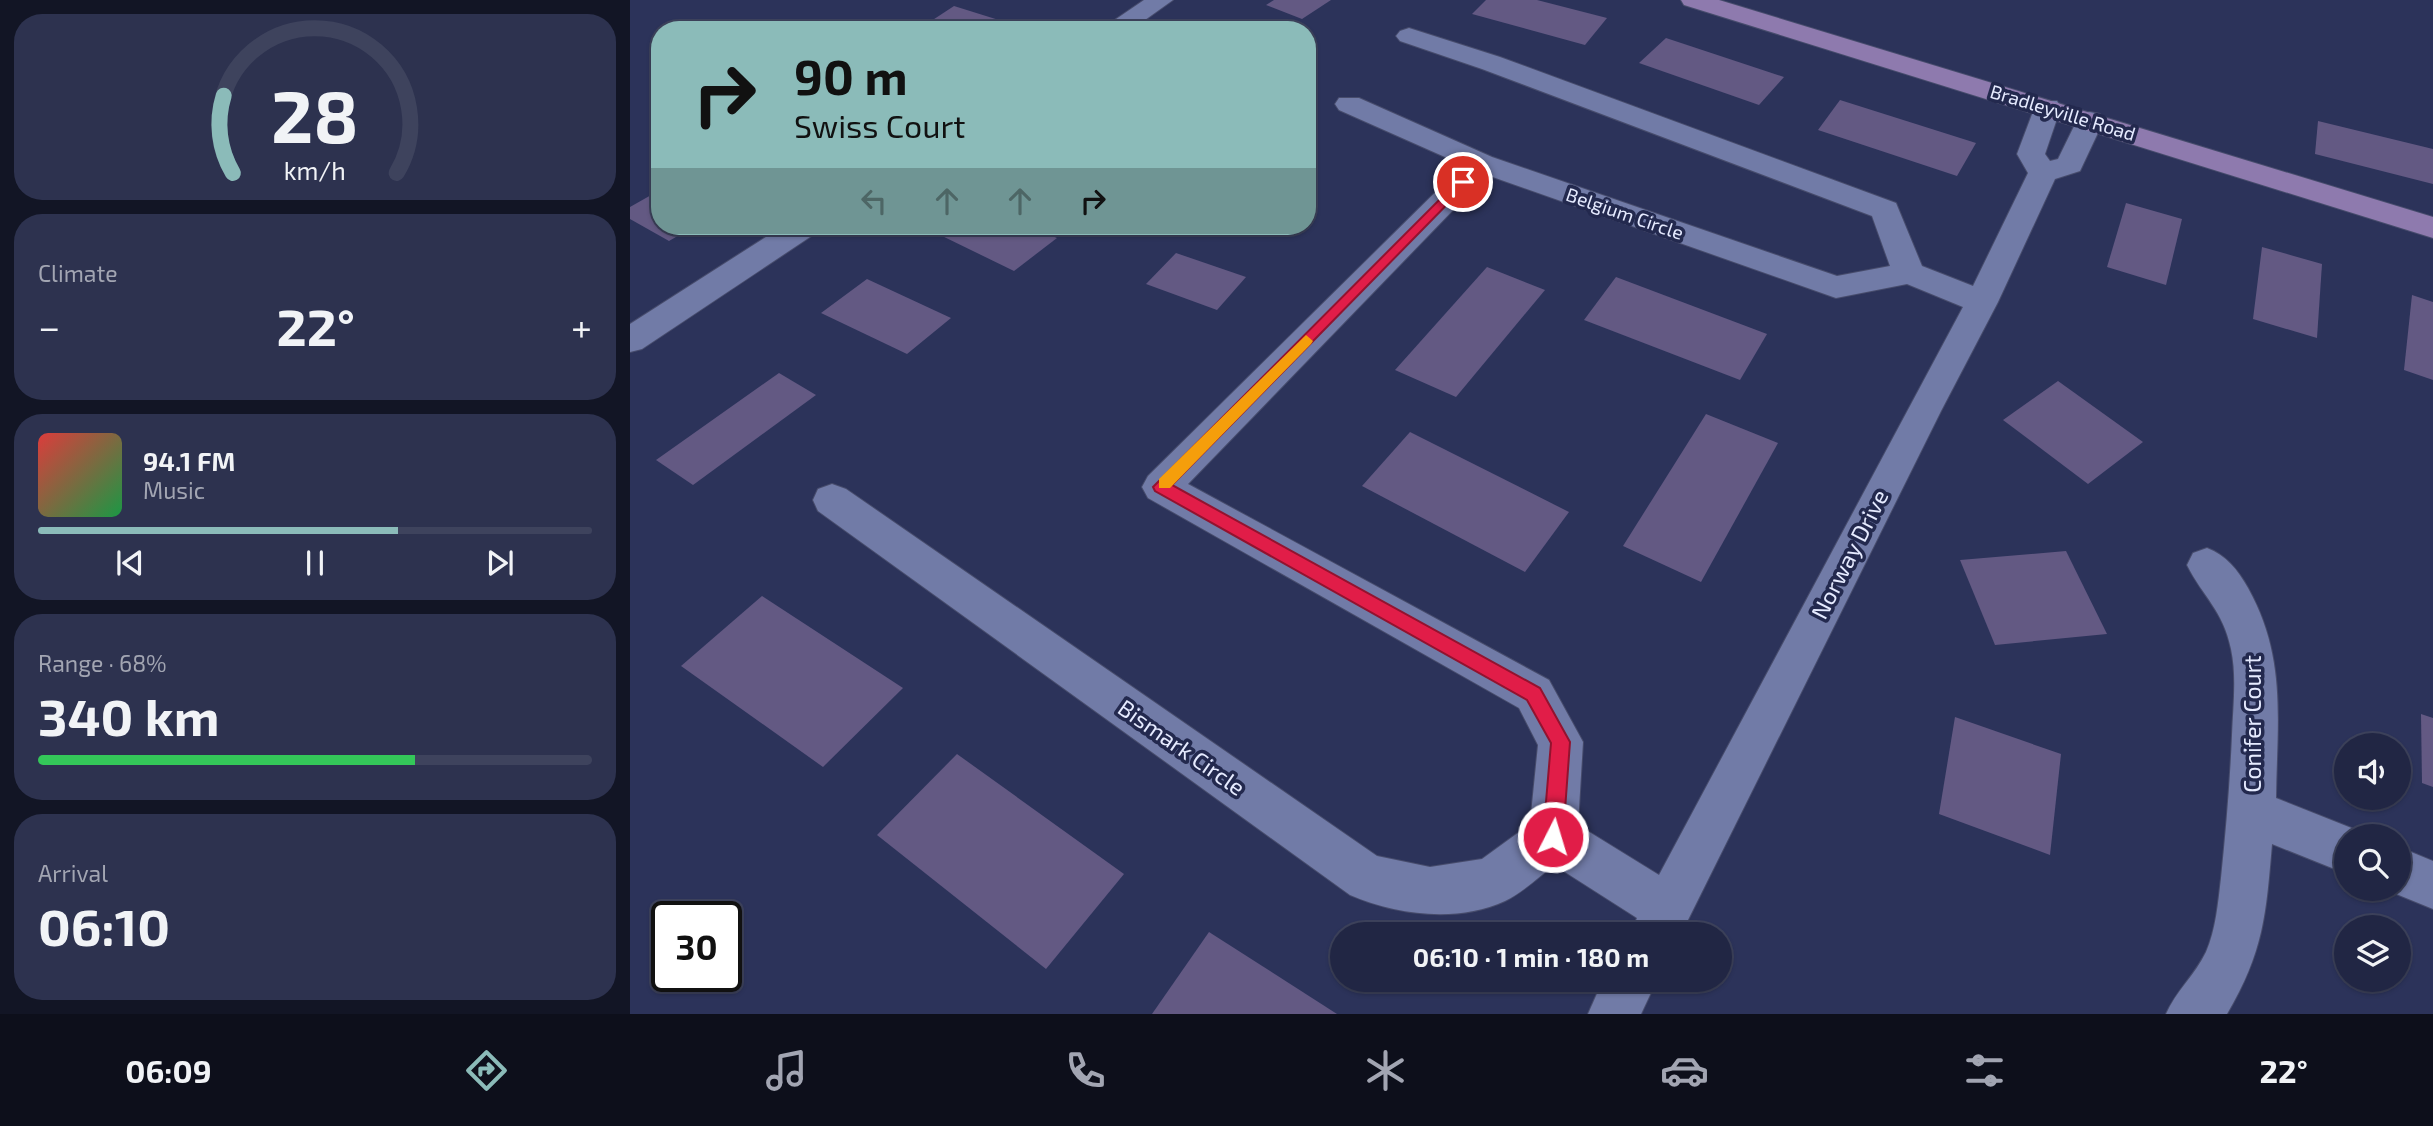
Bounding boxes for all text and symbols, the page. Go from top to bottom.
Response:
text: 90 m [794,46,908,105]
icon: right [679,49,770,140]
text: 28 [271,70,359,158]
street label: Bradleyville Road [1988,79,2138,145]
text: Swiss Court [794,106,965,144]
pin [1433,152,1493,212]
text: km/h [284,155,346,185]
icon: arrive [1444,163,1482,201]
icon: left [855,182,893,220]
icon: ahead [928,182,966,220]
icon: ahead [1001,182,1039,220]
icon: right [1074,182,1112,220]
street label: Belgium Circle [1563,182,1687,244]
text: Climate [38,259,118,287]
text: 22° [276,294,355,356]
text: − [38,303,60,349]
text: + [571,303,592,349]
text: 94.1 FM [143,445,235,476]
text: Music [143,476,205,504]
street label: Norway Drive [1804,485,1894,623]
icon: previous [111,544,149,582]
icon: pause [296,544,334,582]
icon: next [481,544,519,582]
text: Range · 68% [38,649,167,677]
street label: Conifer Court [2238,655,2266,793]
text: 340 km [38,684,220,746]
street label: Bismark Circle [1113,693,1251,801]
map controls [2334,733,2411,992]
button: sound [2334,733,2411,810]
position arrow [1516,800,1590,874]
button: search [2334,824,2411,901]
text: Arrival [38,859,108,887]
text: 06:10 [38,894,170,956]
speed limit sign: 30 [651,901,742,992]
button: layers [2334,915,2411,992]
text: 06:10 · 1 min · 180 m [1413,941,1649,972]
icon: directions [462,1046,511,1095]
icon: music [762,1046,811,1095]
icon: phone [1061,1046,1110,1095]
icon: climate [1361,1046,1410,1095]
icon: car [1660,1046,1709,1095]
icon: filters [1960,1046,2009,1095]
text: 06:09 [125,1051,212,1089]
text: 22° [2259,1051,2308,1089]

